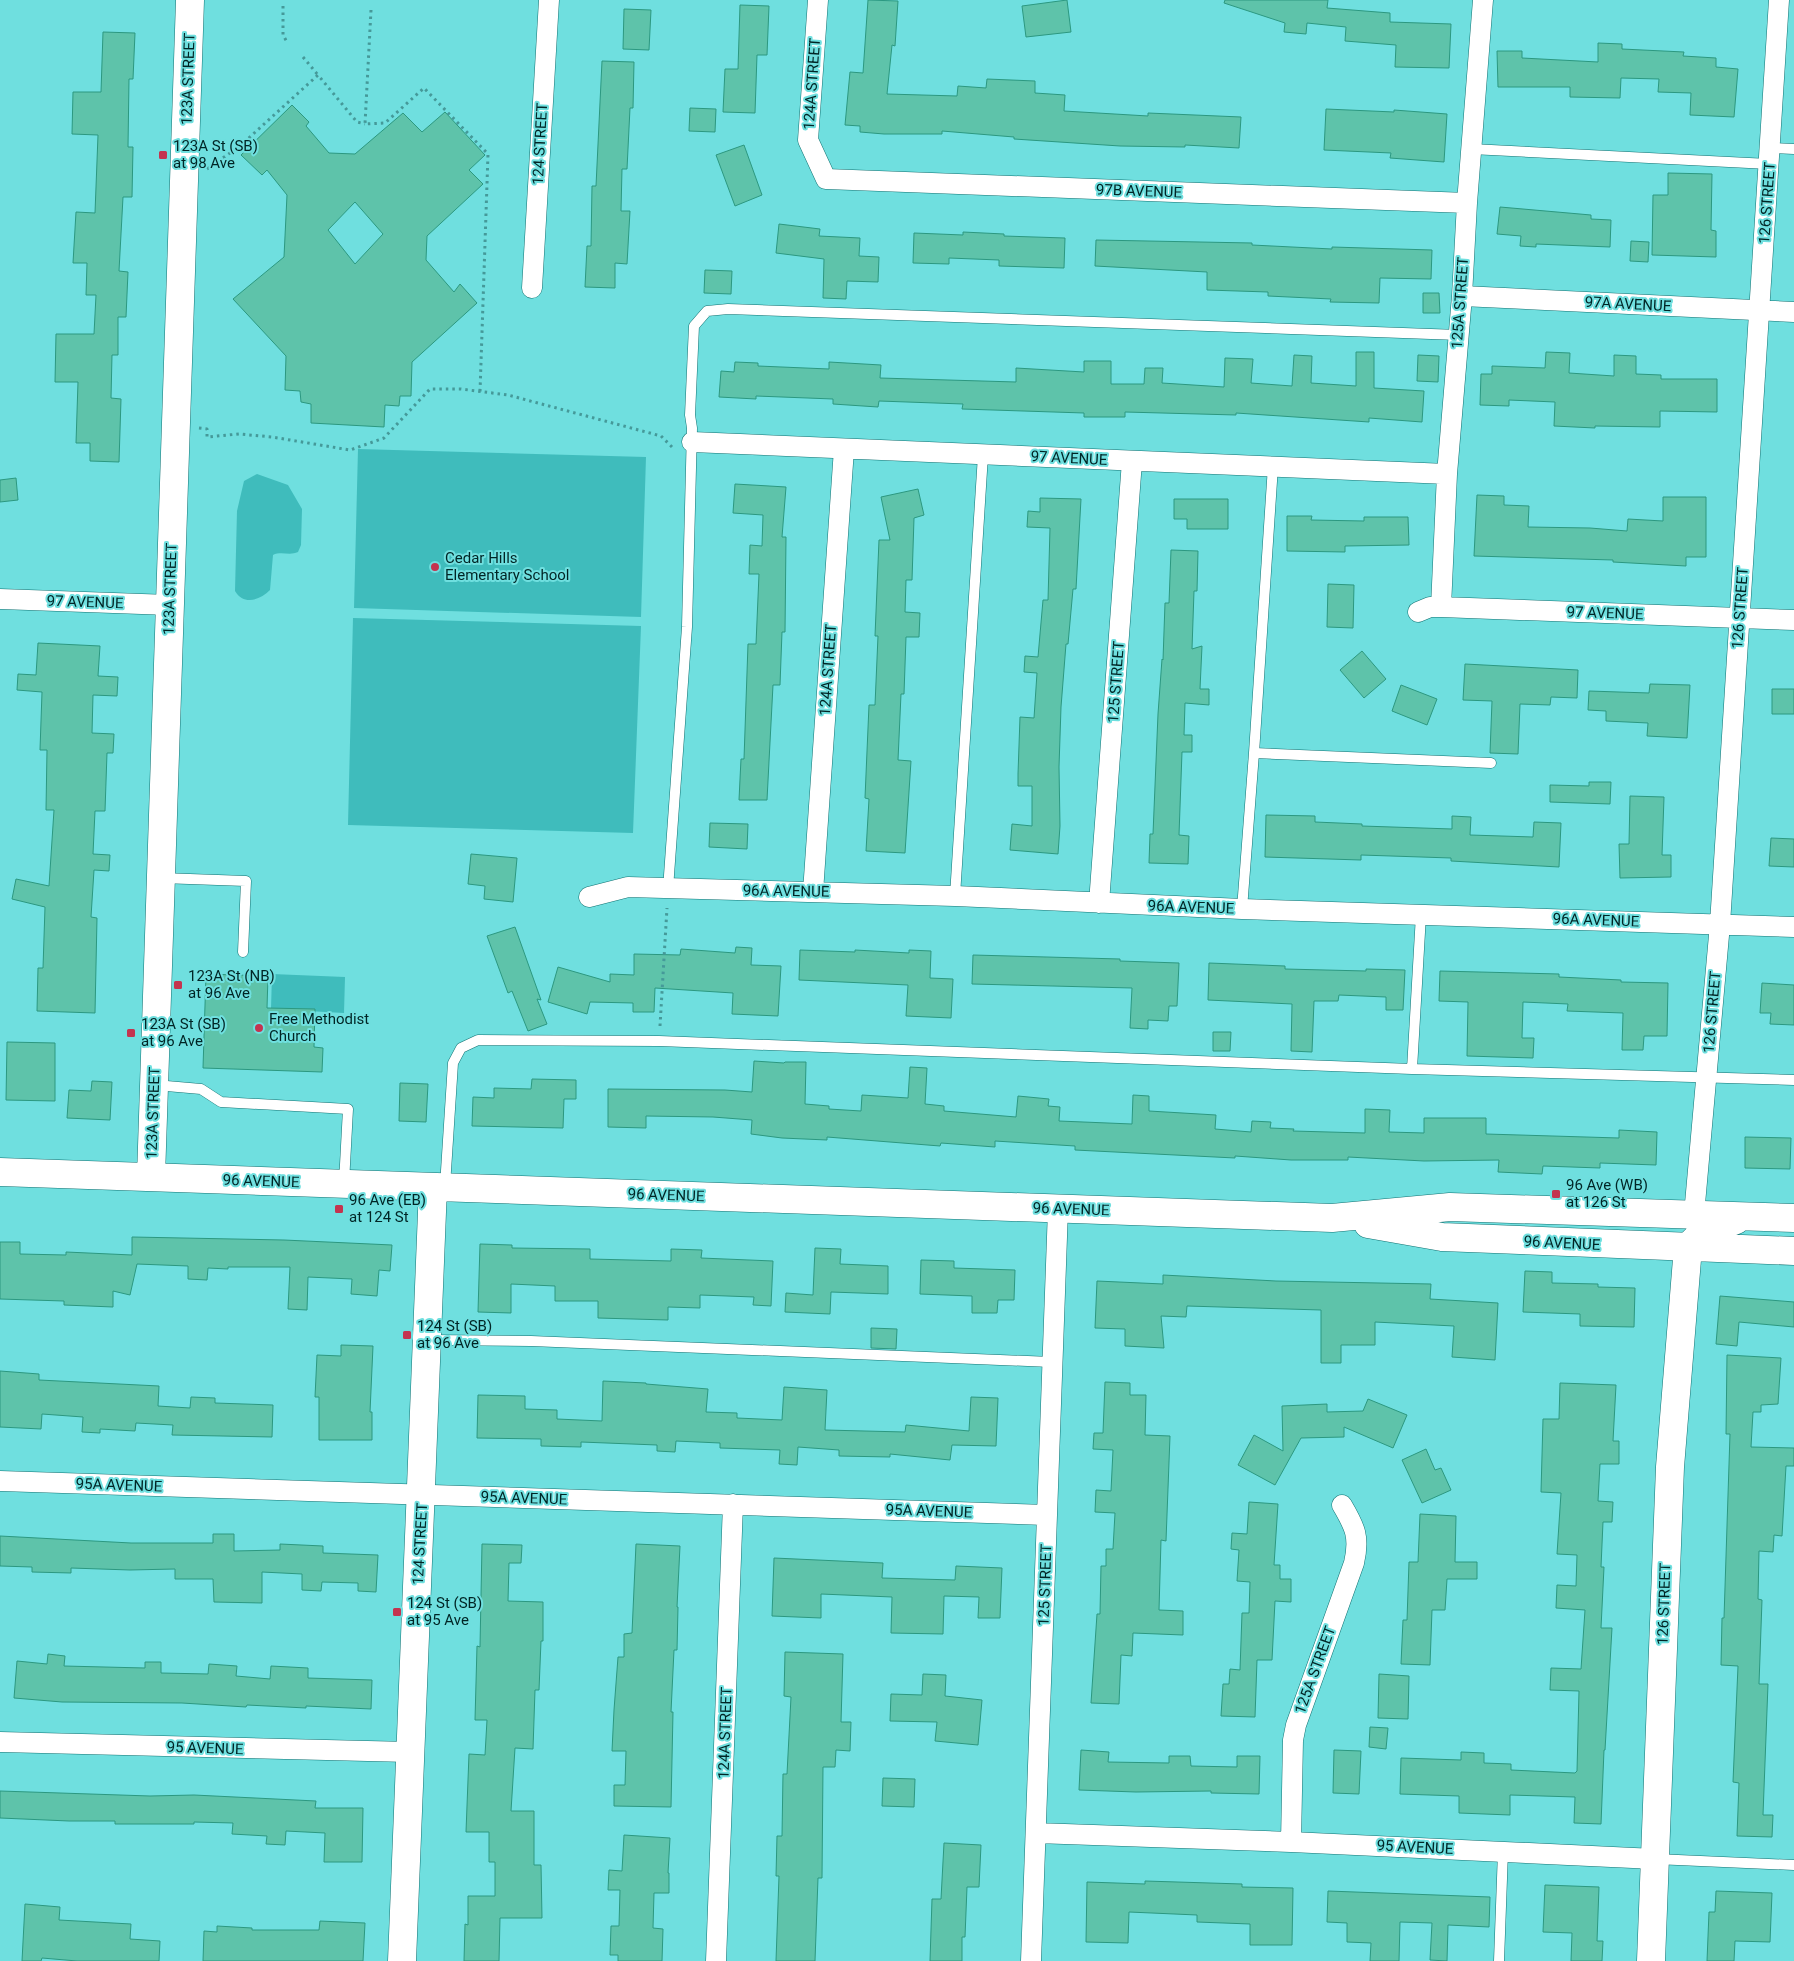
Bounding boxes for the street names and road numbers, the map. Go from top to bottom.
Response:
street label: 123A STREET [177,33,199,125]
street label: 124A STREET [800,37,824,131]
street label: 124 STREET [529,102,551,186]
street label: 126 STREET [1755,161,1779,245]
street label: 97B AVENUE [1096,181,1183,202]
street label: 125A STREET [1448,256,1472,350]
street label: 97A AVENUE [1584,293,1672,315]
street label: 97 AVENUE [1030,447,1108,469]
street label: 123A STREET [159,543,181,635]
street label: 126 STREET [1728,566,1752,650]
street label: 97 AVENUE [46,592,124,612]
street label: 97 AVENUE [1566,603,1644,623]
street label: 124A STREET [816,623,840,717]
street label: 125 STREET [1104,640,1128,724]
street label: 96A AVENUE [743,881,830,901]
street label: 96A AVENUE [1147,896,1235,918]
street label: 96A AVENUE [1552,909,1640,931]
street label: 126 STREET [1699,970,1725,1054]
street label: 123A STREET [142,1067,164,1159]
street label: 96 AVENUE [222,1171,300,1191]
street label: 96 AVENUE [627,1185,705,1205]
street label: 96 AVENUE [1032,1199,1110,1219]
street label: 96 AVENUE [1523,1232,1601,1254]
street label: 95A AVENUE [75,1474,163,1496]
street label: 95A AVENUE [480,1487,568,1509]
street label: 95A AVENUE [885,1500,973,1522]
street label: 124 STREET [409,1502,431,1586]
street label: 125 STREET [1035,1544,1055,1626]
street label: 126 STREET [1654,1563,1674,1645]
street label: 125A STREET [1291,1624,1339,1716]
street label: 124A STREET [714,1687,736,1779]
street label: 95 AVENUE [166,1738,244,1758]
street label: 95 AVENUE [1376,1836,1454,1858]

